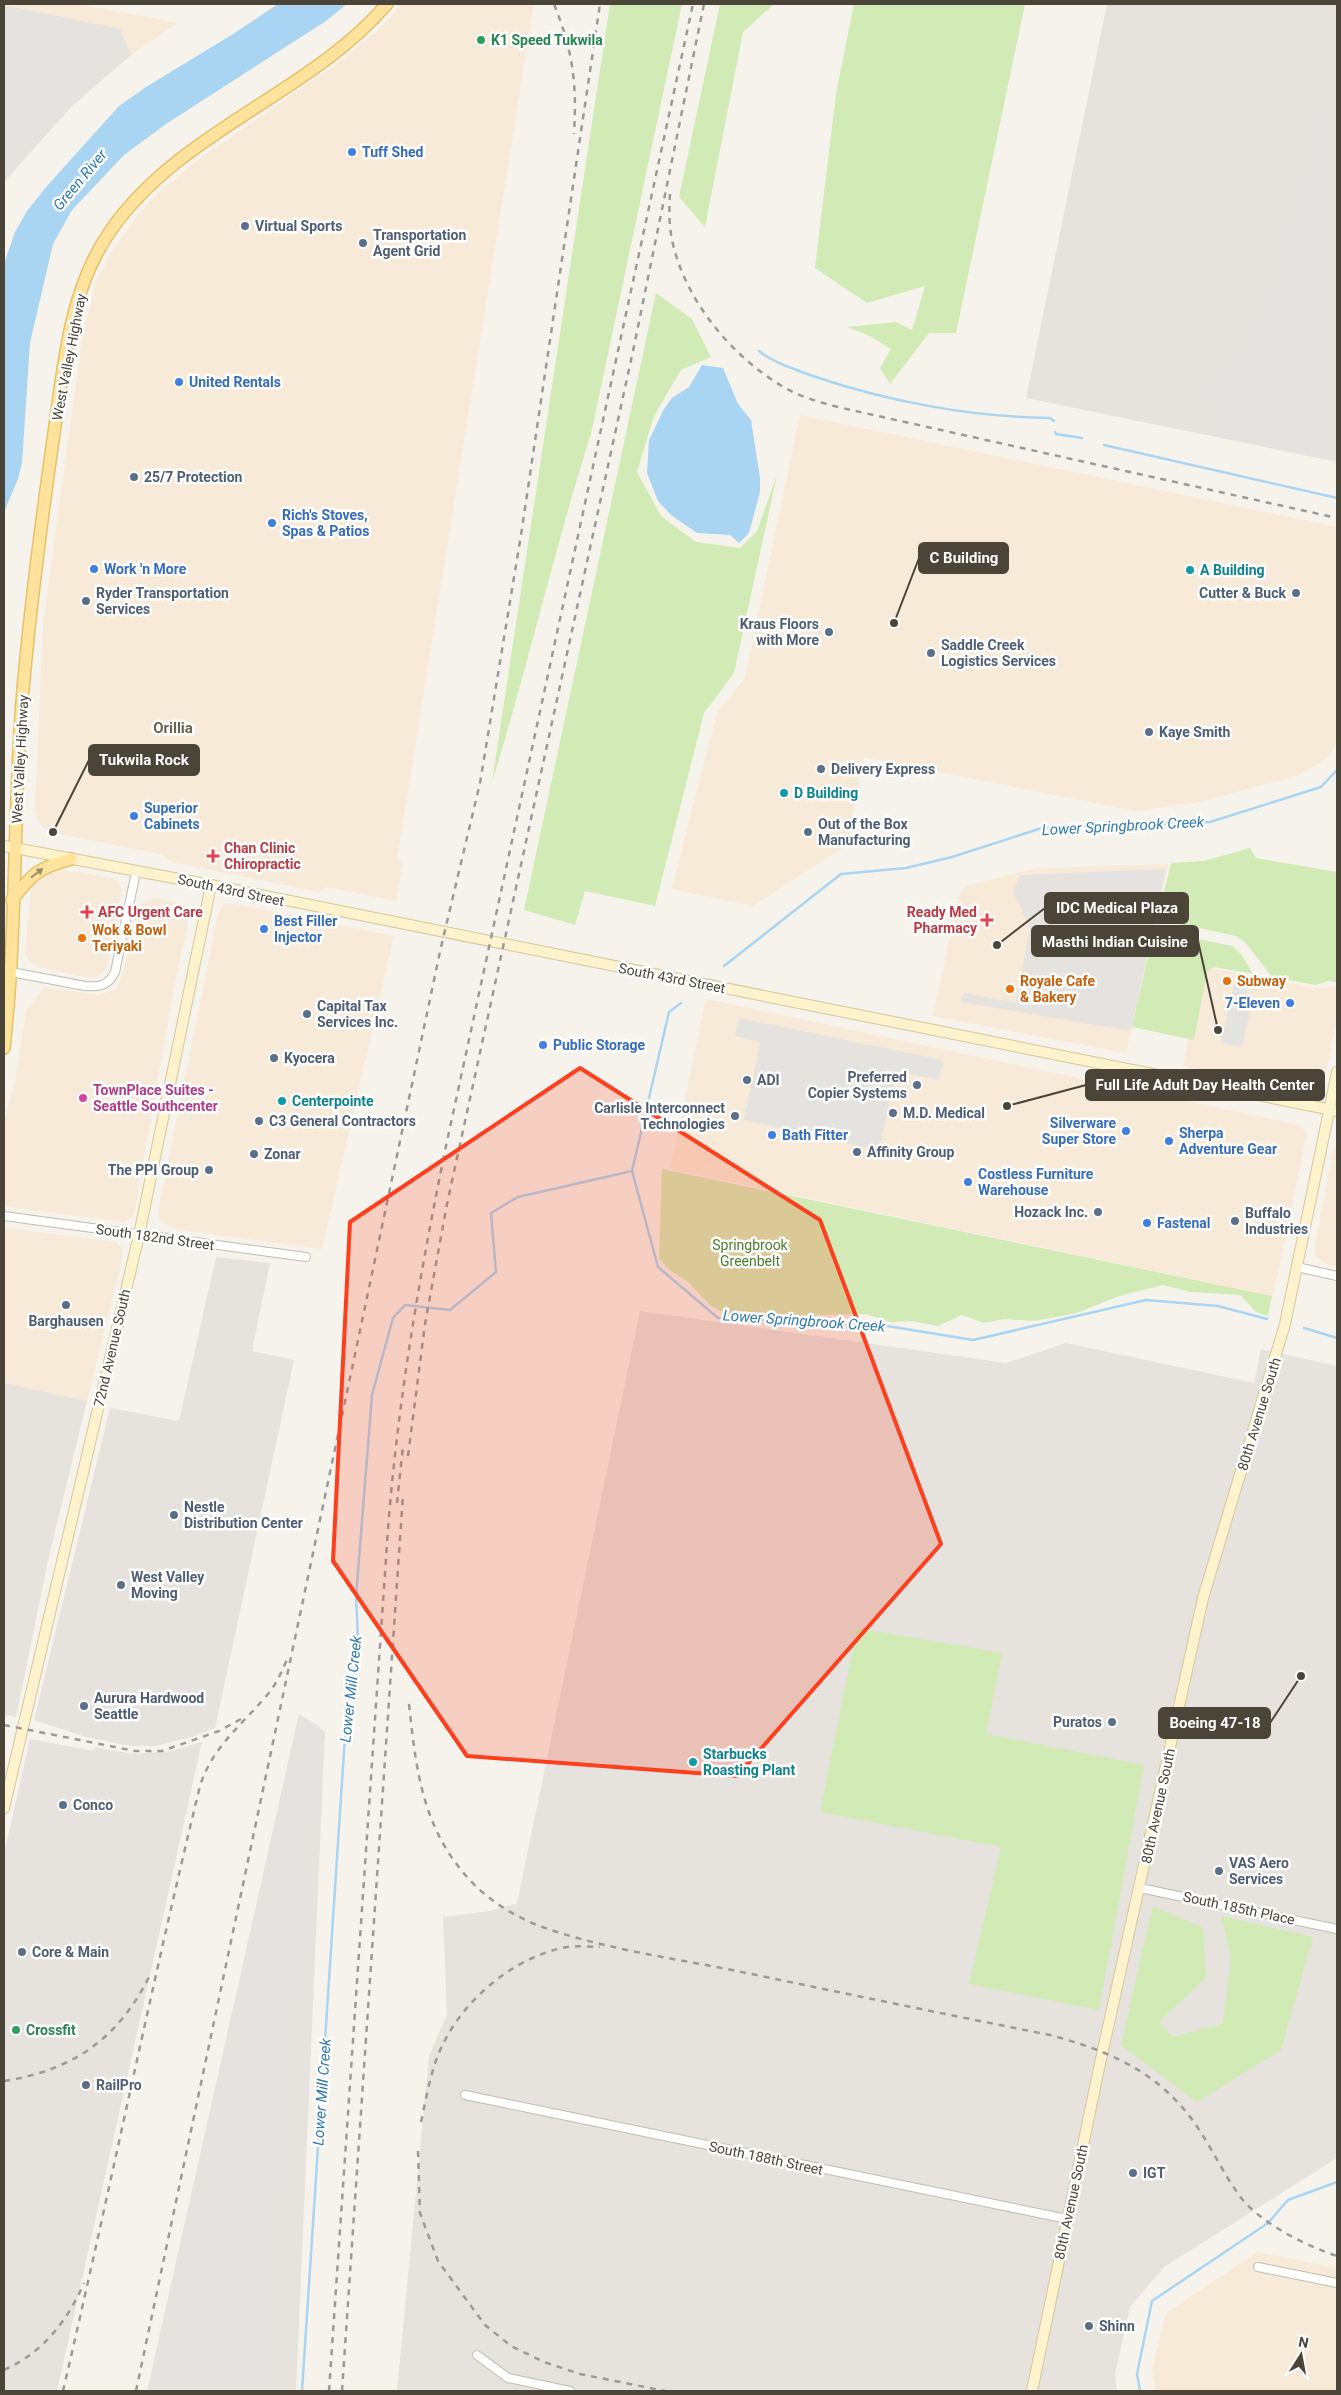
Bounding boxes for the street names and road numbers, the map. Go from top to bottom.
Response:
street label: West Valley Highway [49,292,89,422]
street label: West Valley Highway [9,694,31,824]
street label: South 43rd Street [176,871,286,909]
street label: South 43rd Street [617,960,727,996]
street label: South 182nd Street [95,1221,216,1253]
street label: 72nd Avenue South [91,1288,133,1408]
street label: 80th Avenue South [1234,1356,1284,1472]
street label: 80th Avenue South [1138,1747,1178,1865]
street label: South 185th Place [1182,1888,1296,1928]
street label: South 188th Street [708,2138,825,2178]
street label: 80th Avenue South [1051,2143,1091,2261]

